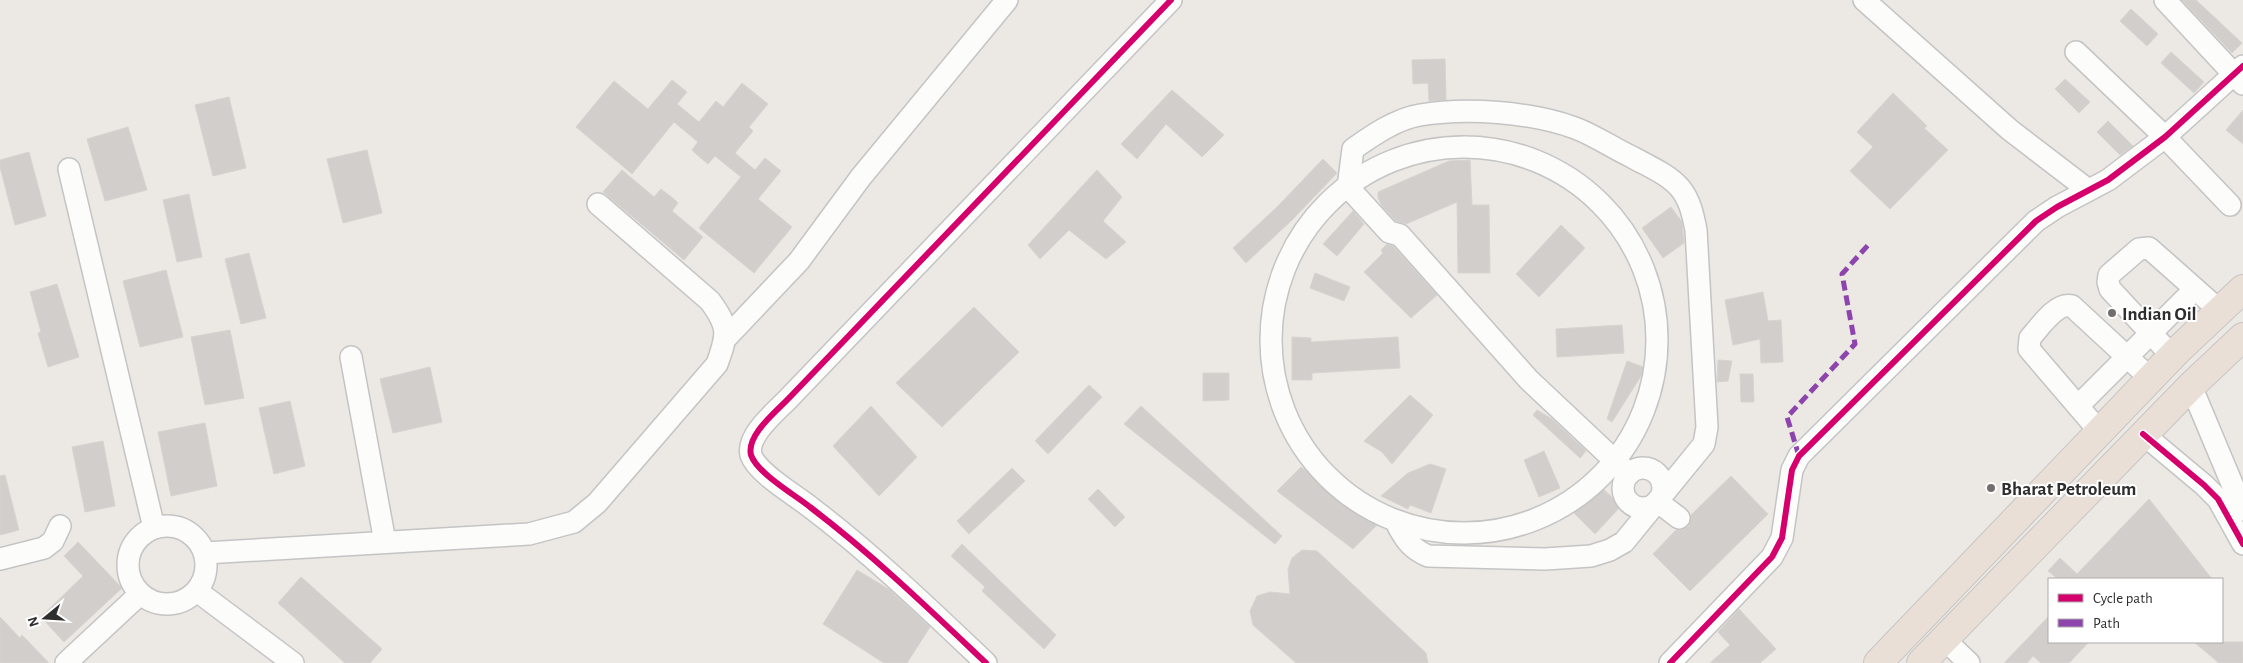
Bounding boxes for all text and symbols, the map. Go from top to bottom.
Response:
place label: Indian Oil [2122,305,2197,324]
marker: Indian Oil [2106,307,2118,319]
place label: Bharat Petroleum [2001,480,2136,499]
marker: Bharat Petroleum [1985,482,1997,494]
legend [2048,578,2223,643]
text: Cycle path [2093,591,2153,606]
north arrow [20,593,70,643]
text: N [25,615,42,629]
text: Path [2093,616,2120,631]

